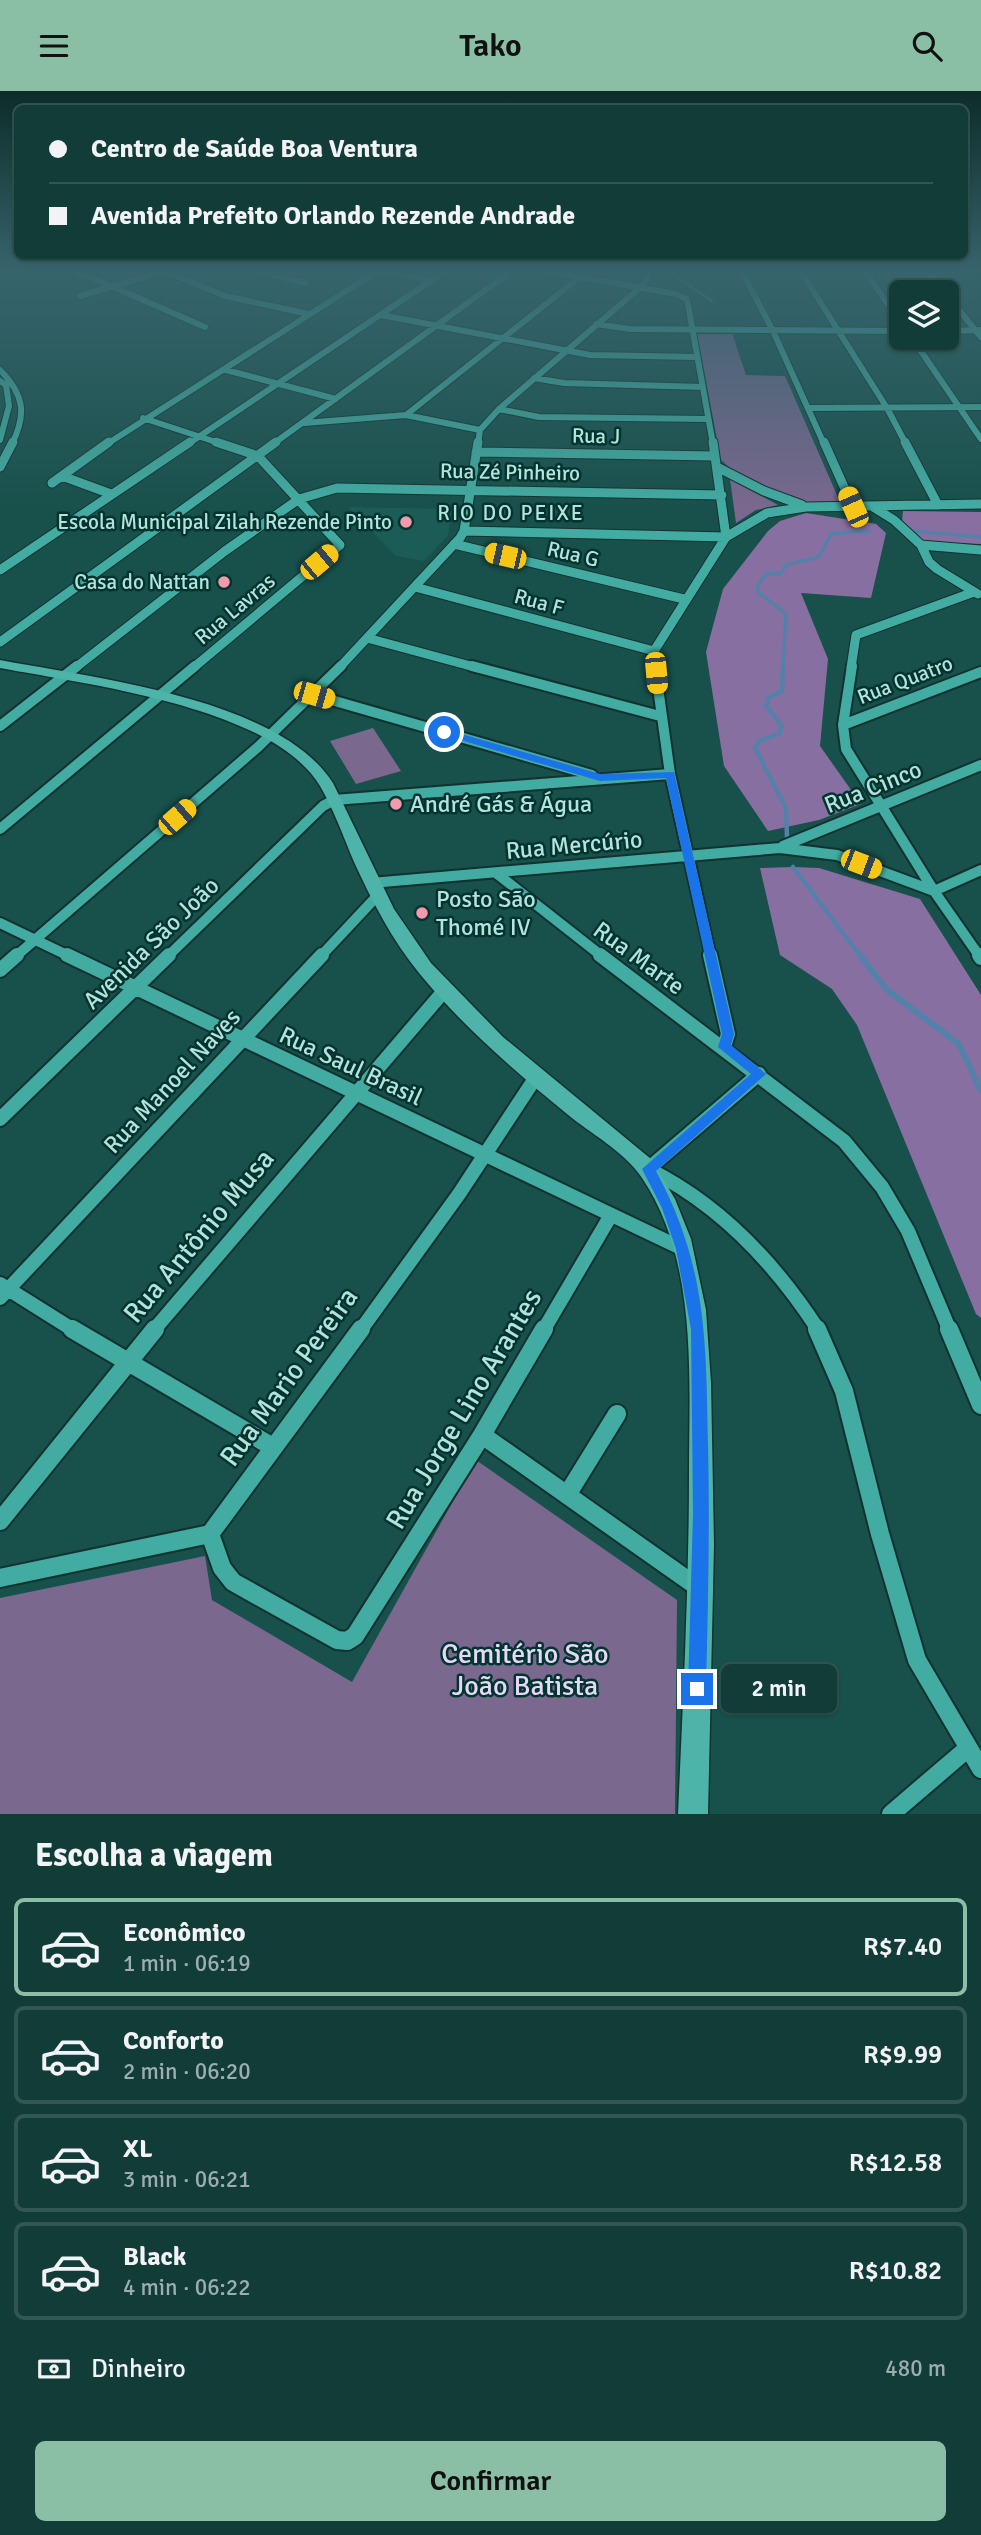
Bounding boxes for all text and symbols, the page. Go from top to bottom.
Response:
text: Tako [459,26,522,65]
icon: menu [35,27,73,65]
icon: search [908,27,946,65]
text: Centro de Saúde Boa Ventura [91,133,418,165]
text: Avenida Prefeito Orlando Rezende Andrade [91,200,575,232]
map controls [889,280,959,350]
button: layers [889,280,959,350]
street label: Rua J [572,423,620,449]
street label: Rua Zé Pinheiro [440,458,580,486]
car [835,484,872,530]
district label: RIO DO PEIXE [437,500,585,526]
place label: Escola Municipal Zilah Rezende Pinto [57,509,392,535]
marker: Escola Municipal Zilah Rezende Pinto [398,514,414,530]
street label: Rua G [545,535,601,573]
car [297,540,342,584]
car [483,541,528,571]
street label: Rua Lavras [190,568,280,650]
place label: Casa do Nattan [74,569,210,595]
marker: Casa do Nattan [216,574,232,590]
street label: Rua F [512,583,566,621]
street label: Rua Quatro [854,650,956,710]
car [644,651,669,695]
car [291,679,338,711]
route start [428,716,460,748]
street label: Rua Cinco [820,754,926,820]
place label: André Gás & Água [410,789,592,819]
car [155,795,200,839]
marker: André Gás & Água [388,796,404,812]
street label: Rua Mercúrio [504,824,644,866]
car [838,847,885,881]
street label: Avenida São João [77,871,225,1015]
place label: Posto São Thomé IV [436,884,536,942]
marker: Posto São Thomé IV [414,905,430,921]
street label: Rua Marte [587,915,691,1001]
street label: Rua Manoel Naves [97,1002,247,1160]
street label: Rua Saul Brasil [275,1020,427,1112]
street label: Rua Antônio Musa [116,1142,282,1330]
street label: Rua Mario Pereira [213,1281,365,1473]
street label: Rua Jorge Lino Arantes [379,1283,549,1535]
park label: Cemitério São João Batista [441,1637,609,1703]
callout: 2 min [722,1665,837,1713]
route end [681,1673,713,1705]
text: 2 min [751,1674,807,1703]
text: Escolha a viagem [35,1836,273,1875]
icon: car [39,1916,102,1979]
text: Econômico [123,1917,246,1949]
text: R$7.40 [863,1931,942,1963]
text: 1 min · 06:19 [123,1949,251,1978]
icon: car [39,2024,102,2087]
text: Conforto [123,2025,224,2057]
text: R$9.99 [863,2039,942,2071]
text: 2 min · 06:20 [123,2057,251,2086]
icon: car [39,2132,102,2195]
text: XL [123,2133,153,2165]
text: R$12.58 [849,2147,942,2179]
text: 3 min · 06:21 [123,2165,251,2194]
icon: car [39,2240,102,2303]
text: Black [123,2241,186,2273]
text: R$10.82 [849,2255,942,2287]
text: 4 min · 06:22 [123,2273,251,2302]
icon: cash [35,2350,73,2388]
text: Dinheiro [91,2353,186,2385]
text: 480 m [885,2354,946,2383]
button: Confirmar [35,2441,946,2521]

